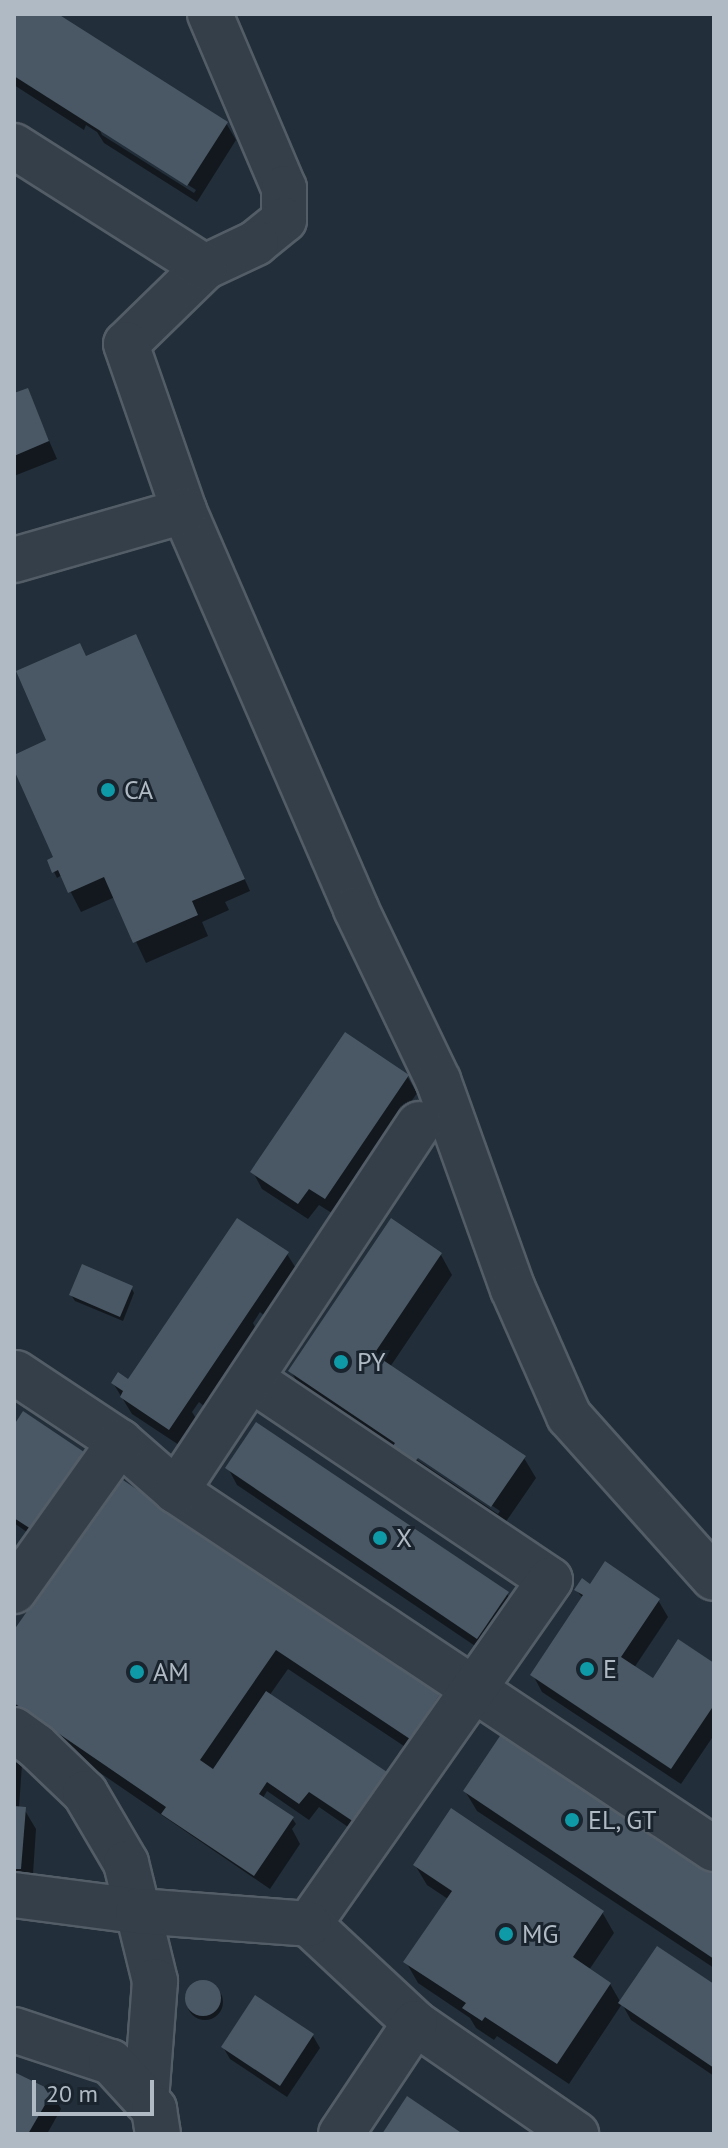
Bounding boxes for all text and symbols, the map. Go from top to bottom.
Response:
place label: CA [124,774,153,806]
marker: CA [99,781,117,799]
place label: PY [357,1346,385,1378]
marker: PY [332,1353,350,1371]
place label: X [396,1522,412,1554]
marker: X [371,1529,389,1547]
place label: E [603,1653,617,1685]
place label: AM [153,1656,189,1688]
marker: E [578,1660,596,1678]
marker: AM [128,1663,146,1681]
place label: EL, GT [588,1804,659,1836]
marker: EL, GT [563,1811,581,1829]
place label: MG [522,1918,558,1950]
marker: MG [497,1925,515,1943]
scale bar [36,2064,158,2114]
text: 20 m [46,2078,98,2109]

